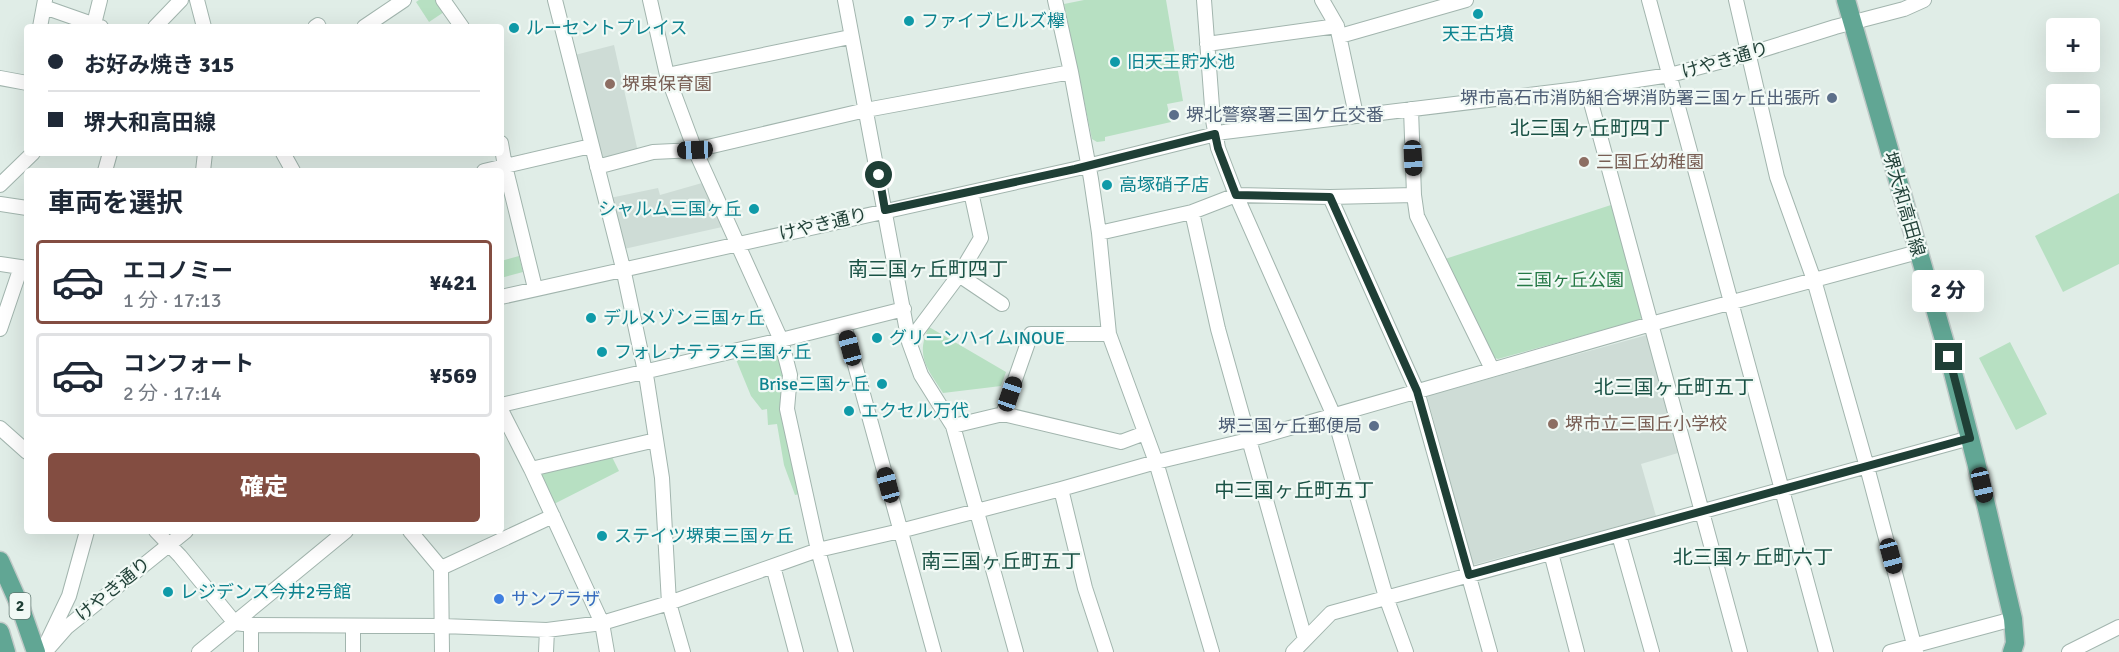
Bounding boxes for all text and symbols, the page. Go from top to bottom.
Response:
marker: 天王古墳 [1471,7,1485,21]
place label: ファイブヒルズ欅 [921,10,1065,32]
marker: ファイブヒルズ欅 [902,14,916,28]
place label: ルーセントプレイス [526,17,687,39]
map controls [2046,18,2100,138]
button: + [2046,18,2100,72]
marker: ルーセントプレイス [507,21,521,35]
place label: 天王古墳 [1442,23,1514,45]
street label: けやき通り [1679,37,1771,83]
text: お好み焼き 315 [84,51,234,78]
place label: 旧天王貯水池 [1127,51,1235,73]
marker: 旧天王貯水池 [1108,55,1122,69]
place label: 堺東保育園 [622,73,712,95]
marker: 堺東保育園 [603,77,617,91]
button: − [2046,84,2100,138]
place label: 堺市高石市消防組合堺消防署三国ヶ丘出張所 [1460,87,1820,109]
marker: 堺市高石市消防組合堺消防署三国ヶ丘出張所 [1825,91,1839,105]
place label: 堺北警察署三国ケ丘交番 [1186,104,1384,126]
marker: 堺北警察署三国ケ丘交番 [1167,108,1181,122]
text: 堺大和高田線 [84,109,216,136]
district label: 北三国ヶ丘町四丁 [1510,116,1670,141]
car [677,140,713,160]
car [1403,140,1423,176]
street label: 堺大和高田線 [1879,149,1929,259]
place label: 三国丘幼稚園 [1596,151,1704,173]
marker: 三国丘幼稚園 [1577,155,1591,169]
route start [865,161,892,188]
place label: 高塚硝子店 [1119,174,1209,196]
marker: 高塚硝子店 [1100,178,1114,192]
text: 車両を選択 [48,187,183,220]
place label: シャルム三国ヶ丘 [598,198,742,220]
marker: シャルム三国ヶ丘 [747,202,761,216]
street label: けやき通り [777,203,869,245]
icon: car [51,255,105,309]
text: エコノミー [123,257,233,284]
district label: 南三国ヶ丘町四丁 [848,257,1008,282]
text: ¥421 [429,269,477,296]
park label: 三国ヶ丘公園 [1516,269,1624,291]
callout: 2 分 [1913,270,1985,312]
text: 2 分 [1930,278,1966,303]
text: 1 分 · 17:13 [123,288,222,313]
place label: デルメゾン三国ヶ丘 [603,307,765,329]
marker: デルメゾン三国ヶ丘 [584,311,598,325]
place label: グリーンハイムINOUE [889,327,1065,349]
car [837,328,863,368]
marker: グリーンハイムINOUE [870,331,884,345]
place label: フォレナテラス三国ヶ丘 [614,341,812,363]
route end [1935,343,1962,370]
marker: フォレナテラス三国ヶ丘 [595,345,609,359]
icon: car [51,348,105,402]
text: コンフォート [123,350,254,377]
text: ¥569 [429,362,477,389]
place label: Brise三国ヶ丘 [759,373,870,395]
car [996,374,1024,414]
district label: 北三国ヶ丘町五丁 [1594,375,1754,400]
marker: Brise三国ヶ丘 [875,377,889,391]
text: 2 分 · 17:14 [123,381,222,406]
place label: エクセル万代 [861,400,969,422]
marker: エクセル万代 [842,404,856,418]
place label: 堺市立三国丘小学校 [1565,413,1727,435]
place label: 堺三国ヶ丘郵便局 [1218,415,1362,437]
marker: 堺市立三国丘小学校 [1546,417,1560,431]
marker: 堺三国ヶ丘郵便局 [1367,419,1381,433]
button: 確定 [48,453,480,522]
car [875,465,901,505]
car [1969,465,1995,505]
district label: 中三国ヶ丘町五丁 [1214,478,1374,503]
place label: ステイツ堺東三国ヶ丘 [614,525,794,547]
marker: ステイツ堺東三国ヶ丘 [595,529,609,543]
car [1878,536,1904,576]
district label: 北三国ヶ丘町六丁 [1673,545,1833,570]
district label: 南三国ヶ丘町五丁 [921,549,1081,574]
street label: けやき通り [71,552,155,626]
place label: レジデンス今井2号館 [180,581,351,603]
marker: レジデンス今井2号館 [161,585,175,599]
place label: サンプラザ [511,588,600,610]
marker: サンプラザ [492,592,506,606]
road number: 2 [10,593,31,619]

